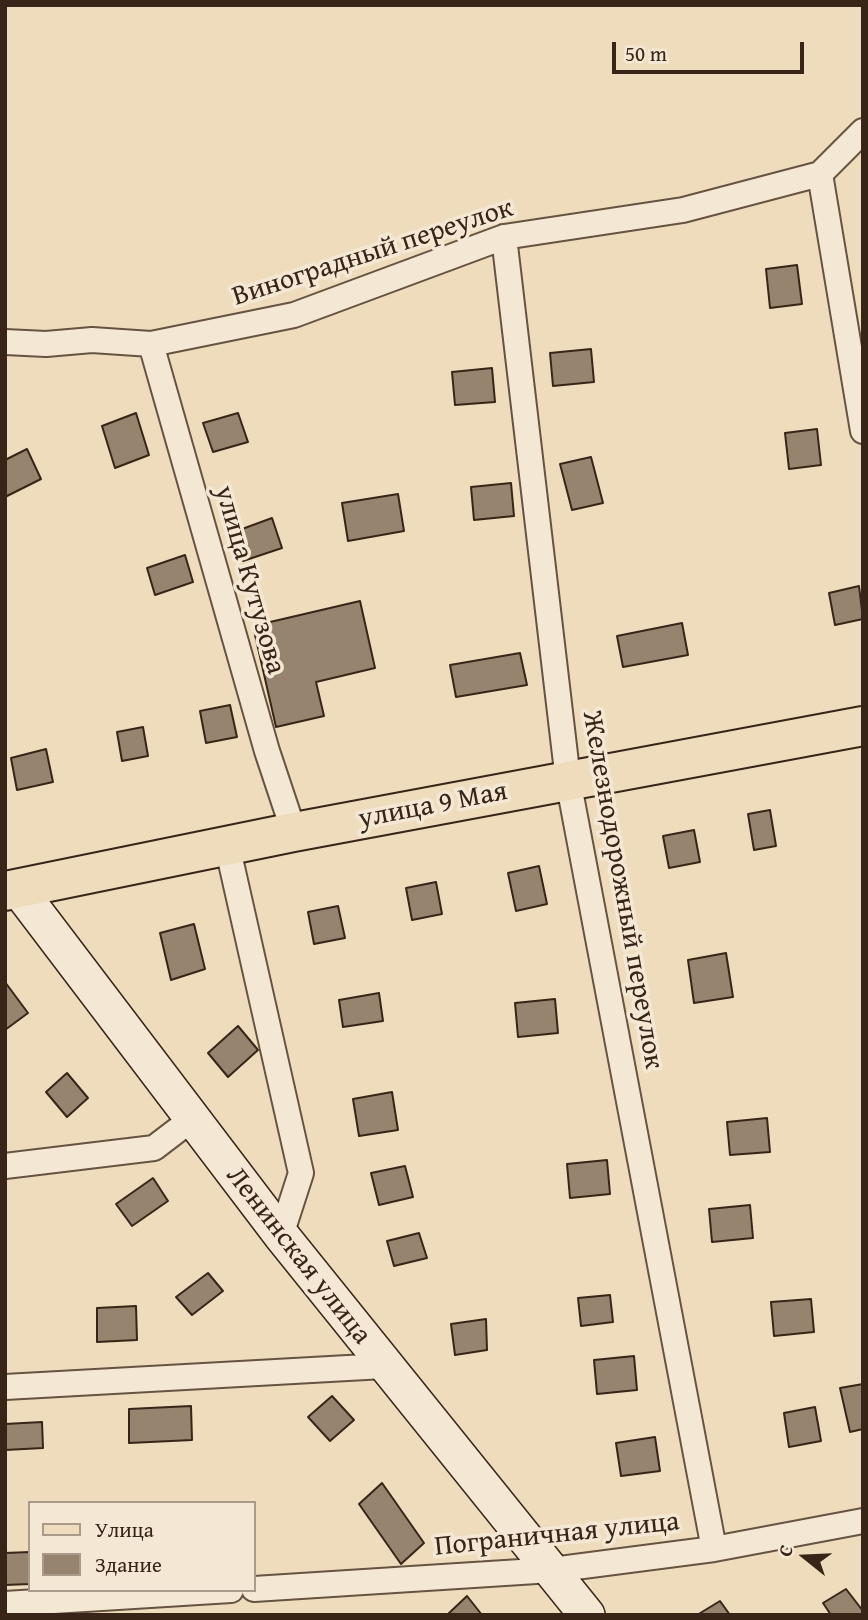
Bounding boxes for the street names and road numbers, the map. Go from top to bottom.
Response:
street label: Виноградный переулок [228,192,518,314]
street label: улица Кутузова [206,482,292,678]
street label: Железнодорожный переулок [574,708,670,1072]
street label: улица 9 Мая [356,775,510,837]
street label: Ленинская улица [218,1160,378,1352]
street label: Пограничная улица [433,1505,681,1565]

